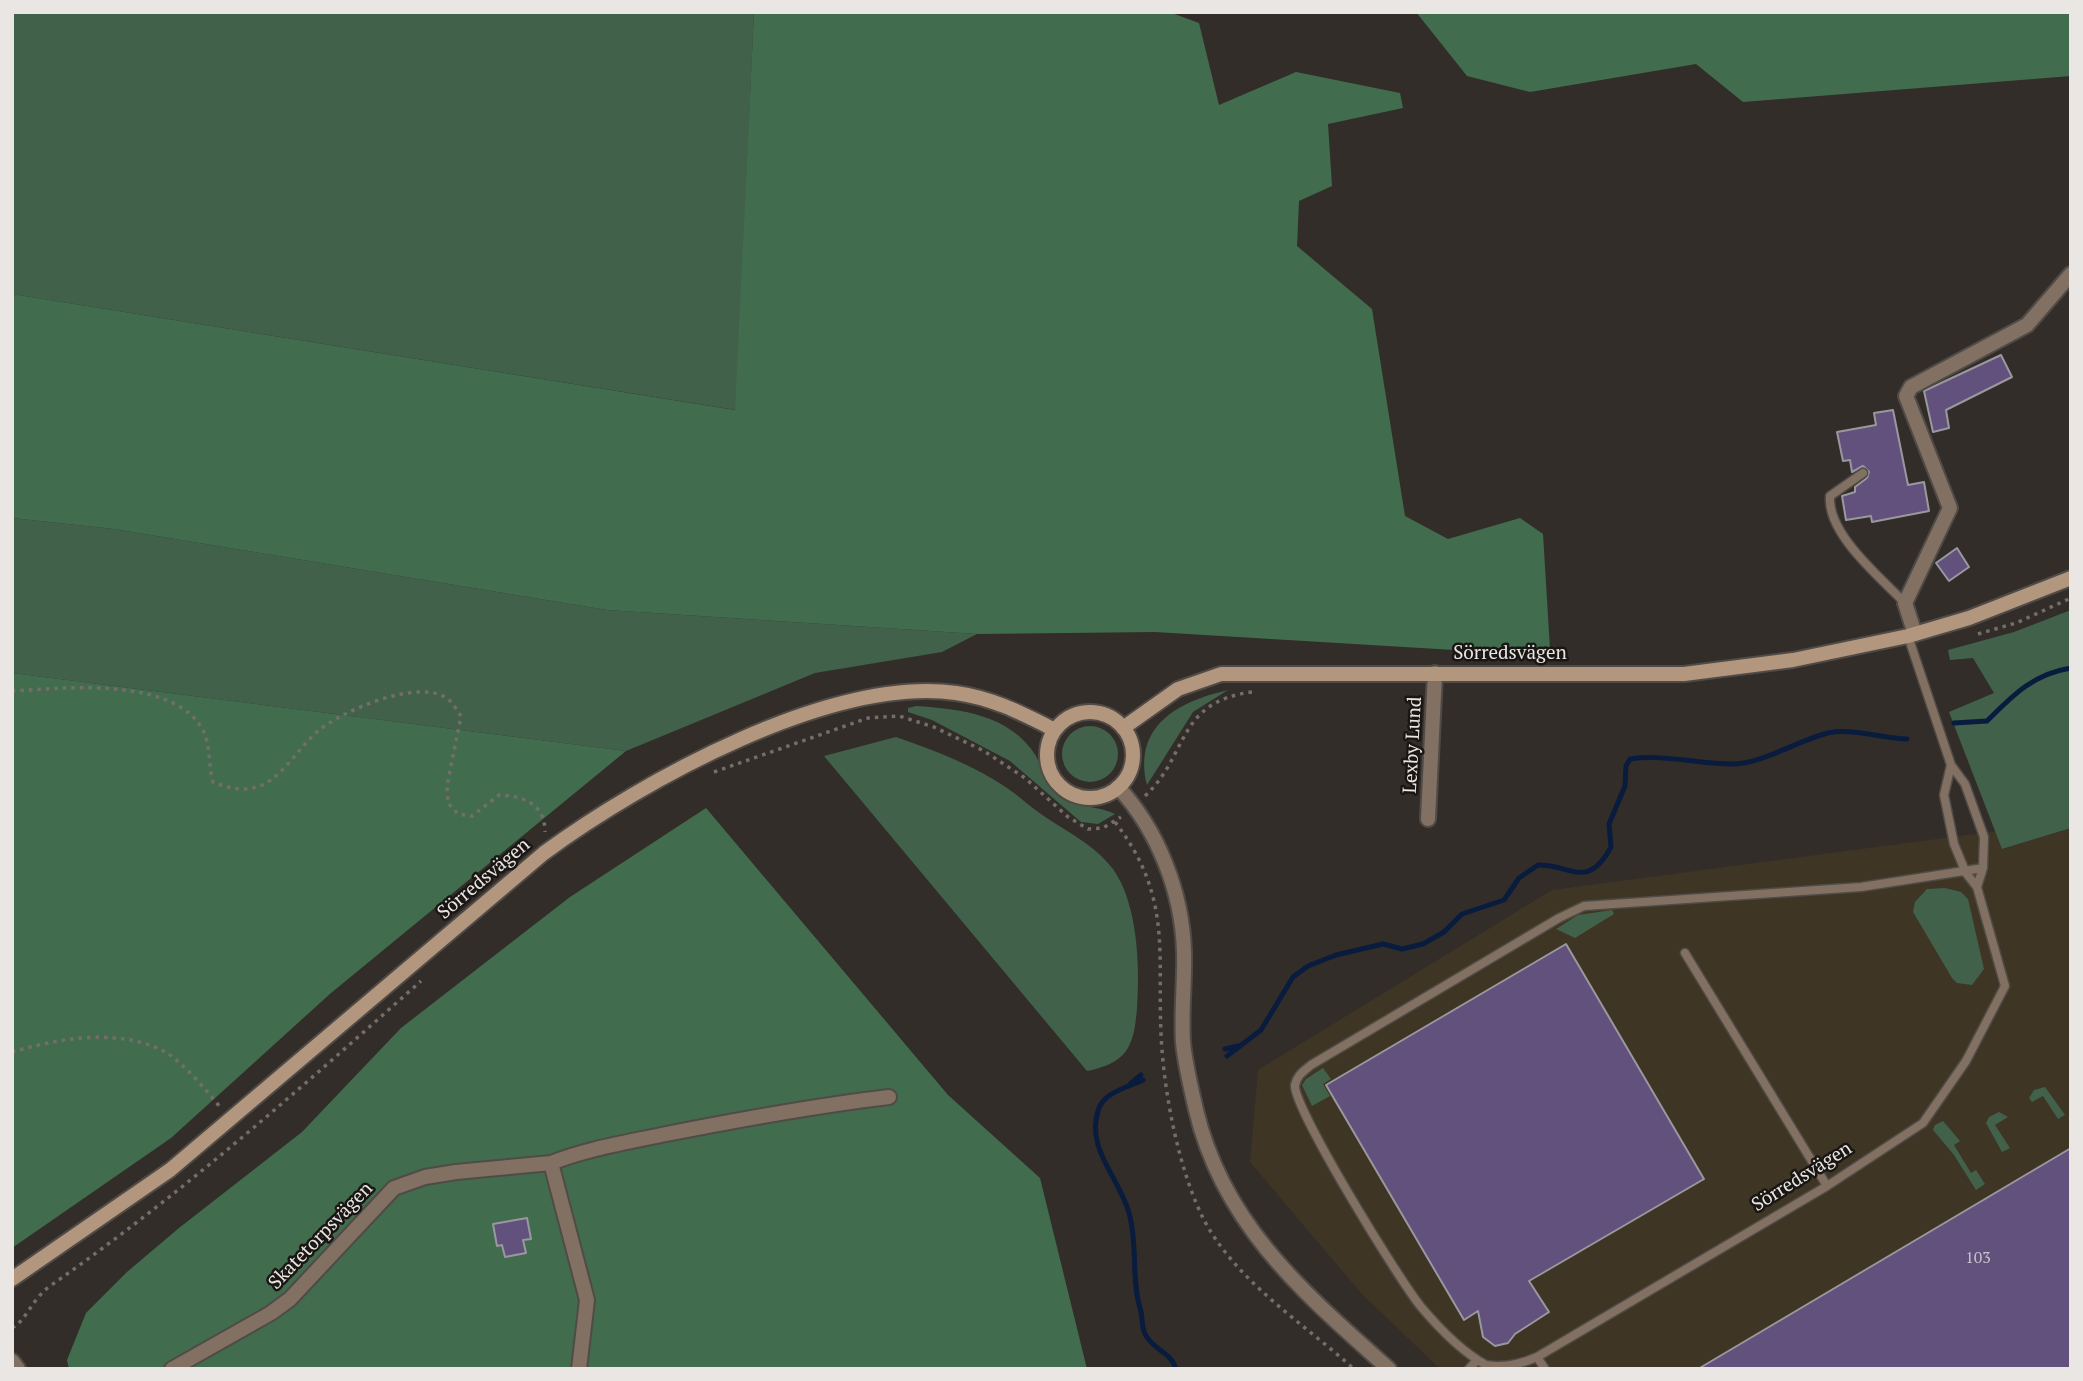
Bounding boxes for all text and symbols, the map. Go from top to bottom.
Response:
street label: Sörredsvägen [1453,643,1567,665]
street label: Lexby Lund [1399,696,1427,794]
street label: Sörredsvägen [433,834,535,924]
street label: Sörredsvägen [1748,1137,1856,1217]
street label: Skatetorpsvägen [264,1178,378,1294]
house number: 103 [1965,1248,1991,1268]

